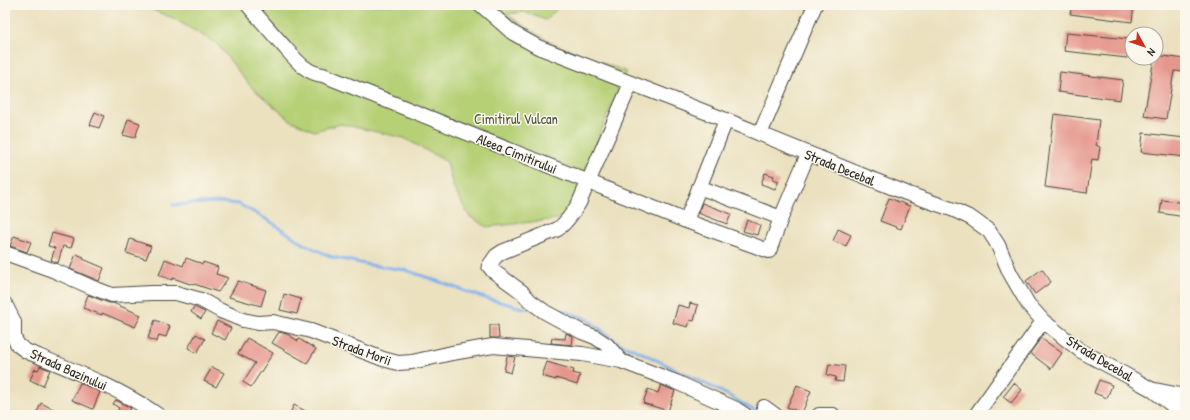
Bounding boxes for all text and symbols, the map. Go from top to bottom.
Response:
north arrow [1124,26,1164,66]
text: N [1144,46,1159,59]
park label: Cimitirul Vulcan [474,109,558,128]
street label: Aleea Cimitirului [474,128,560,178]
street label: Strada Decebal [802,144,878,190]
street label: Strada Morii [330,330,394,370]
street label: Strada Decebal [1063,331,1137,385]
street label: Strada Bazinului [28,344,110,394]

